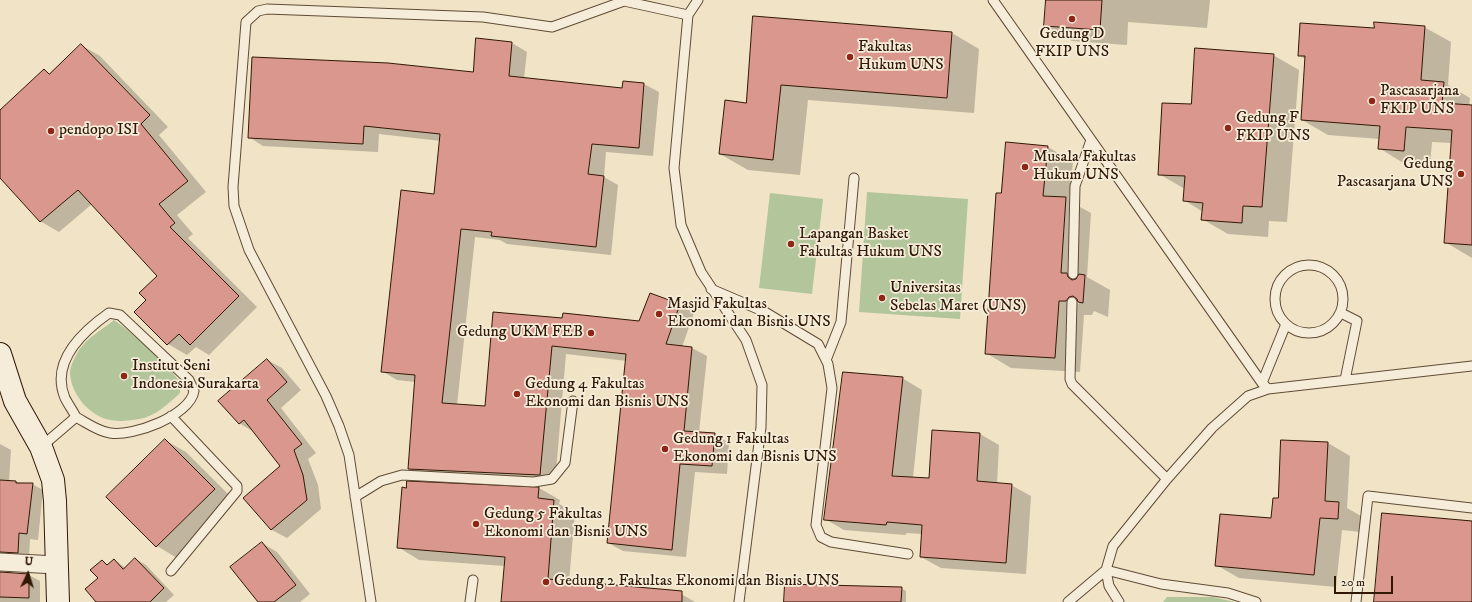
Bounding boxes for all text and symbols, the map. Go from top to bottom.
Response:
marker: Gedung D FKIP UNS [1067,14,1077,24]
place label: Gedung D FKIP UNS [1035,25,1109,63]
place label: Fakultas Hukum UNS [858,38,944,76]
marker: Fakultas Hukum UNS [845,52,855,62]
place label: Pascasarjana FKIP UNS [1380,82,1459,120]
marker: Pascasarjana FKIP UNS [1367,96,1377,106]
place label: Gedung F FKIP UNS [1236,109,1310,147]
place label: pendopo ISI [59,121,139,141]
marker: Gedung F FKIP UNS [1223,123,1233,133]
marker: pendopo ISI [46,126,56,136]
place label: Musala Fakultas Hukum UNS [1033,148,1136,186]
place label: Gedung Pascasarjana UNS [1337,155,1453,193]
marker: Musala Fakultas Hukum UNS [1020,162,1030,172]
marker: Gedung Pascasarjana UNS [1456,169,1466,179]
place label: Lapangan Basket Fakultas Hukum UNS [799,225,942,263]
marker: Lapangan Basket Fakultas Hukum UNS [786,239,796,249]
place label: Universitas Sebelas Maret (UNS) [890,279,1027,317]
marker: Universitas Sebelas Maret (UNS) [877,293,887,303]
place label: Masjid Fakultas Ekonomi dan Bisnis UNS [667,295,831,333]
marker: Masjid Fakultas Ekonomi dan Bisnis UNS [654,309,664,319]
place label: Gedung UKM FEB [457,323,583,343]
marker: Gedung UKM FEB [586,328,596,338]
place label: Institut Seni Indonesia Surakarta [132,357,259,395]
marker: Institut Seni Indonesia Surakarta [119,371,129,381]
place label: Gedung 4 Fakultas Ekonomi dan Bisnis UNS [525,375,689,413]
marker: Gedung 4 Fakultas Ekonomi dan Bisnis UNS [512,389,522,399]
place label: Gedung 1 Fakultas Ekonomi dan Bisnis UNS [673,430,837,468]
marker: Gedung 1 Fakultas Ekonomi dan Bisnis UNS [660,444,670,454]
place label: Gedung 5 Fakultas Ekonomi dan Bisnis UNS [484,505,648,543]
marker: Gedung 5 Fakultas Ekonomi dan Bisnis UNS [471,519,481,529]
north arrow [8,554,48,594]
text: U [24,555,34,569]
scale bar [1336,568,1395,594]
place label: Gedung 2 Fakultas Ekonomi dan Bisnis UNS [554,572,839,592]
text: 20 m [1341,575,1365,590]
marker: Gedung 2 Fakultas Ekonomi dan Bisnis UNS [541,577,551,587]

